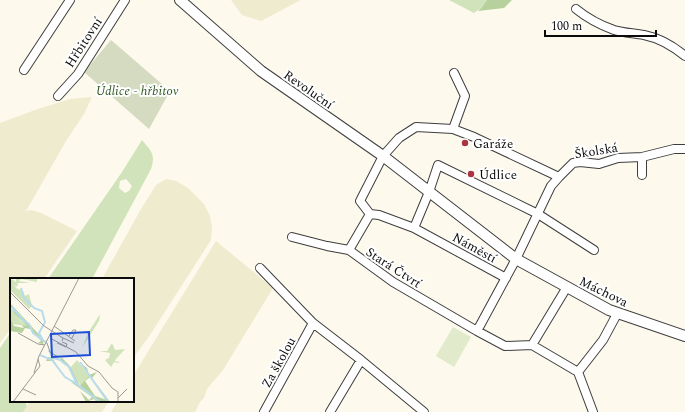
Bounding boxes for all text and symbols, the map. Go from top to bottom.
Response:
scale bar [545,12,656,38]
street label: Hřbitovní [60,13,108,72]
text: 100 m [551,17,582,36]
street label: Revoluční [279,65,338,115]
park label: Údlice - hřbitov [96,81,179,101]
place label: Garáže [473,134,513,154]
marker: Garáže [460,138,470,148]
street label: Školská [573,138,620,164]
place label: Údlice [479,165,517,185]
marker: Údlice [466,169,476,179]
street label: Náměstí [449,227,501,269]
street label: Stará Čtvrť [362,242,426,294]
street label: Máchova [576,271,632,313]
inset map [10,278,134,402]
street label: Za školou [257,333,301,392]

